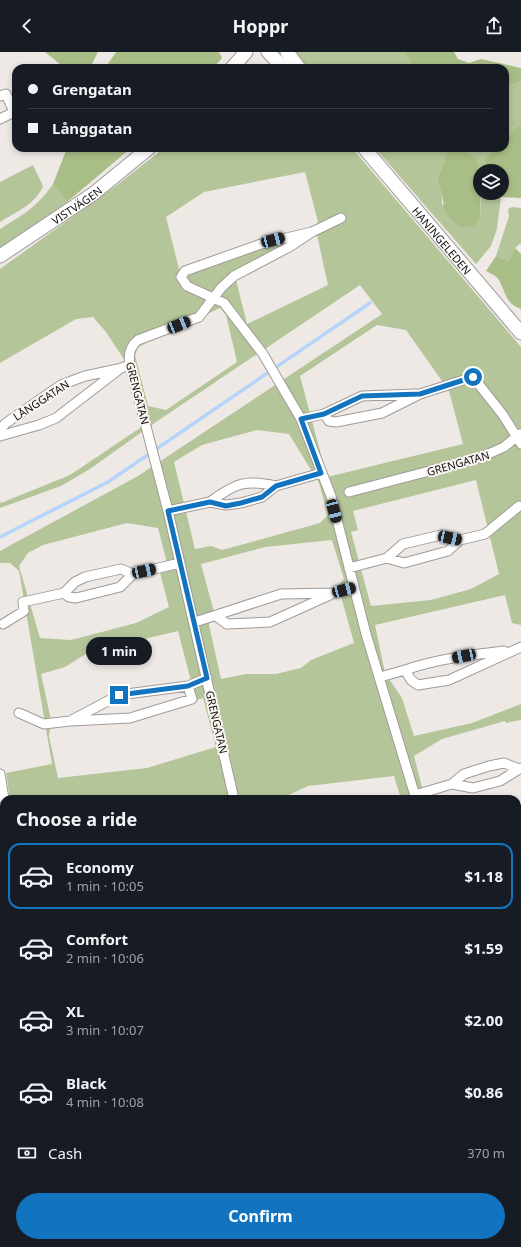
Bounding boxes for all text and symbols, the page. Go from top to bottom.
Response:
text: Hoppr [233,14,288,38]
icon: back [16,15,38,37]
icon: share [483,15,505,37]
text: Grengatan [52,79,132,99]
text: Långgatan [52,118,132,138]
map controls [473,164,509,200]
button: layers [473,164,509,200]
street label: VISTVÄGEN [48,182,105,227]
street label: HANINGELEDEN [409,203,475,277]
car [260,231,286,249]
car [166,315,192,335]
street label: GRENGATAN [123,360,153,426]
route start [464,368,482,386]
street label: LÅNGGATAN [10,376,72,424]
street label: GRENGATAN [425,447,491,479]
car [325,498,343,524]
car [437,530,463,546]
car [131,563,157,579]
car [331,581,357,599]
callout: 1 min [86,637,152,665]
text: 1 min [101,642,137,660]
car [451,648,477,664]
route end [110,686,128,704]
street label: GRENGATAN [202,689,232,755]
text: Choose a ride [16,807,137,831]
text: Economy [66,857,134,877]
icon: car [18,858,54,894]
text: $1.18 [464,866,503,886]
text: 1 min · 10:05 [66,877,144,895]
text: Comfort [66,929,128,949]
icon: car [18,930,54,966]
text: $1.59 [464,938,503,958]
text: 2 min · 10:06 [66,949,144,967]
text: XL [66,1001,84,1021]
icon: car [18,1002,54,1038]
text: $2.00 [464,1010,503,1030]
text: 3 min · 10:07 [66,1021,144,1039]
text: Black [66,1073,106,1093]
icon: car [18,1074,54,1110]
text: $0.86 [464,1082,503,1102]
text: 4 min · 10:08 [66,1093,144,1111]
icon: cash [16,1142,38,1164]
text: Cash [48,1143,82,1163]
text: 370 m [467,1144,505,1162]
button: Confirm [16,1193,505,1239]

